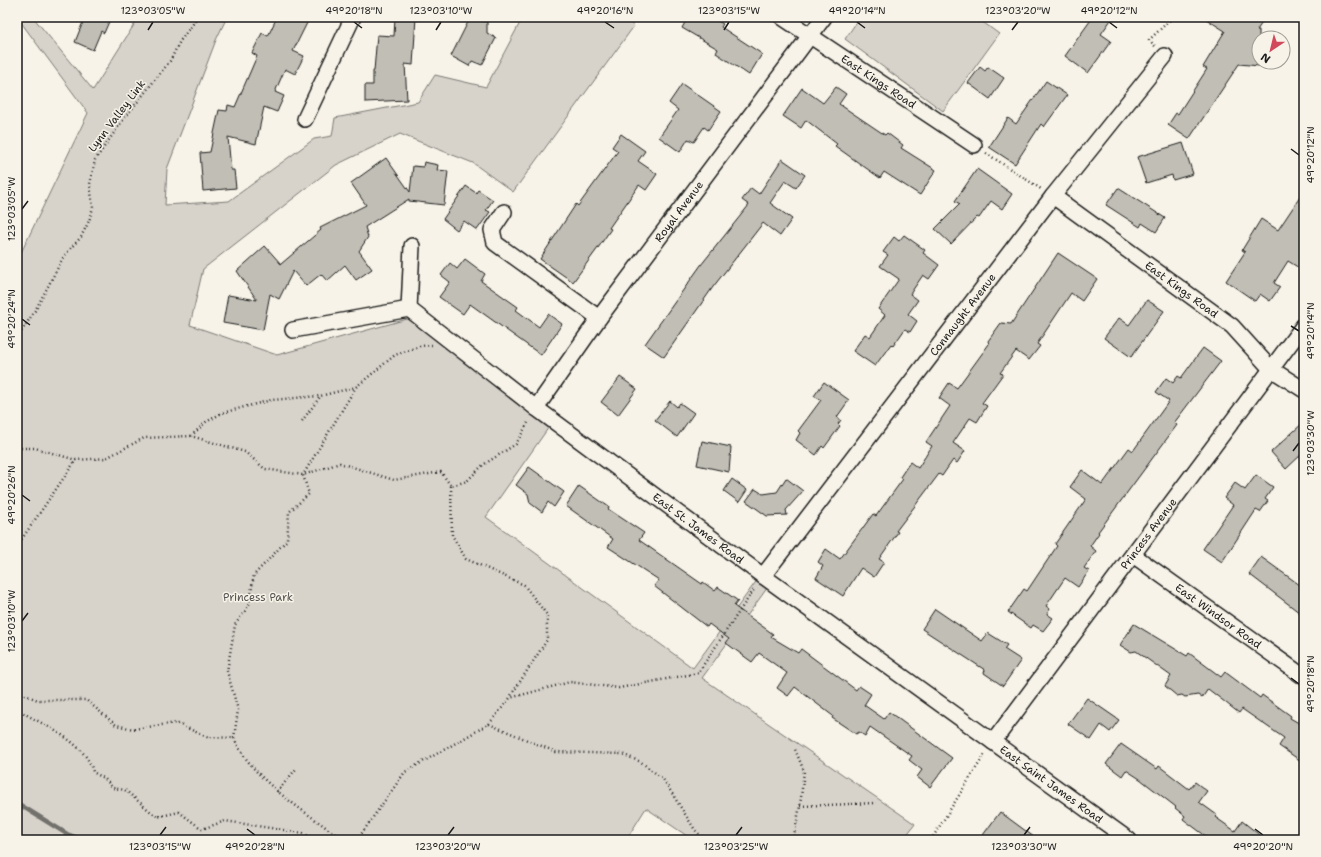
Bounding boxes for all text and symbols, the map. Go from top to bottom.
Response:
text: 123°03'05"W [121,4,186,17]
text: 49°20'18"N [325,4,383,17]
text: 123°03'10"W [410,4,473,17]
text: 49°20'16"N [577,4,633,17]
text: 123°03'15"W [698,4,760,17]
text: 49°20'14"N [828,4,886,17]
text: 123°03'20"W [985,4,1051,17]
text: 49°20'12"N [1080,4,1138,17]
north arrow [1251,30,1291,70]
text: N [1257,49,1273,66]
street label: East Kings Road [838,51,919,112]
street label: Lynn Valley Link [85,77,149,155]
text: 49°20'12"N [1304,126,1317,184]
text: 123°03'05"W [5,176,18,241]
street label: Royal Avenue [651,178,707,245]
street label: East Kings Road [1142,258,1221,321]
street label: Connaught Avenue [926,270,999,359]
text: 49°20'24"N [5,289,18,349]
text: 49°20'14"N [1304,302,1317,360]
text: 123°03'30"W [1304,410,1317,476]
text: 49°20'26"N [5,465,18,525]
street label: East St. James Road [650,489,747,567]
street label: Princess Avenue [1117,495,1180,572]
street label: East Windsor Road [1172,580,1265,652]
text: 123°03'10"W [5,589,18,652]
park label: Princess Park [223,590,293,605]
text: 49°20'18"N [1304,655,1317,713]
street label: East Saint James Road [997,742,1106,826]
text: 123°03'15"W [129,840,191,853]
text: 49°20'28"N [225,840,285,853]
text: 123°03'20"W [415,840,481,853]
text: 123°03'25"W [704,840,769,853]
text: 123°03'30"W [991,840,1057,853]
text: 49°20'20"N [1233,840,1293,853]

